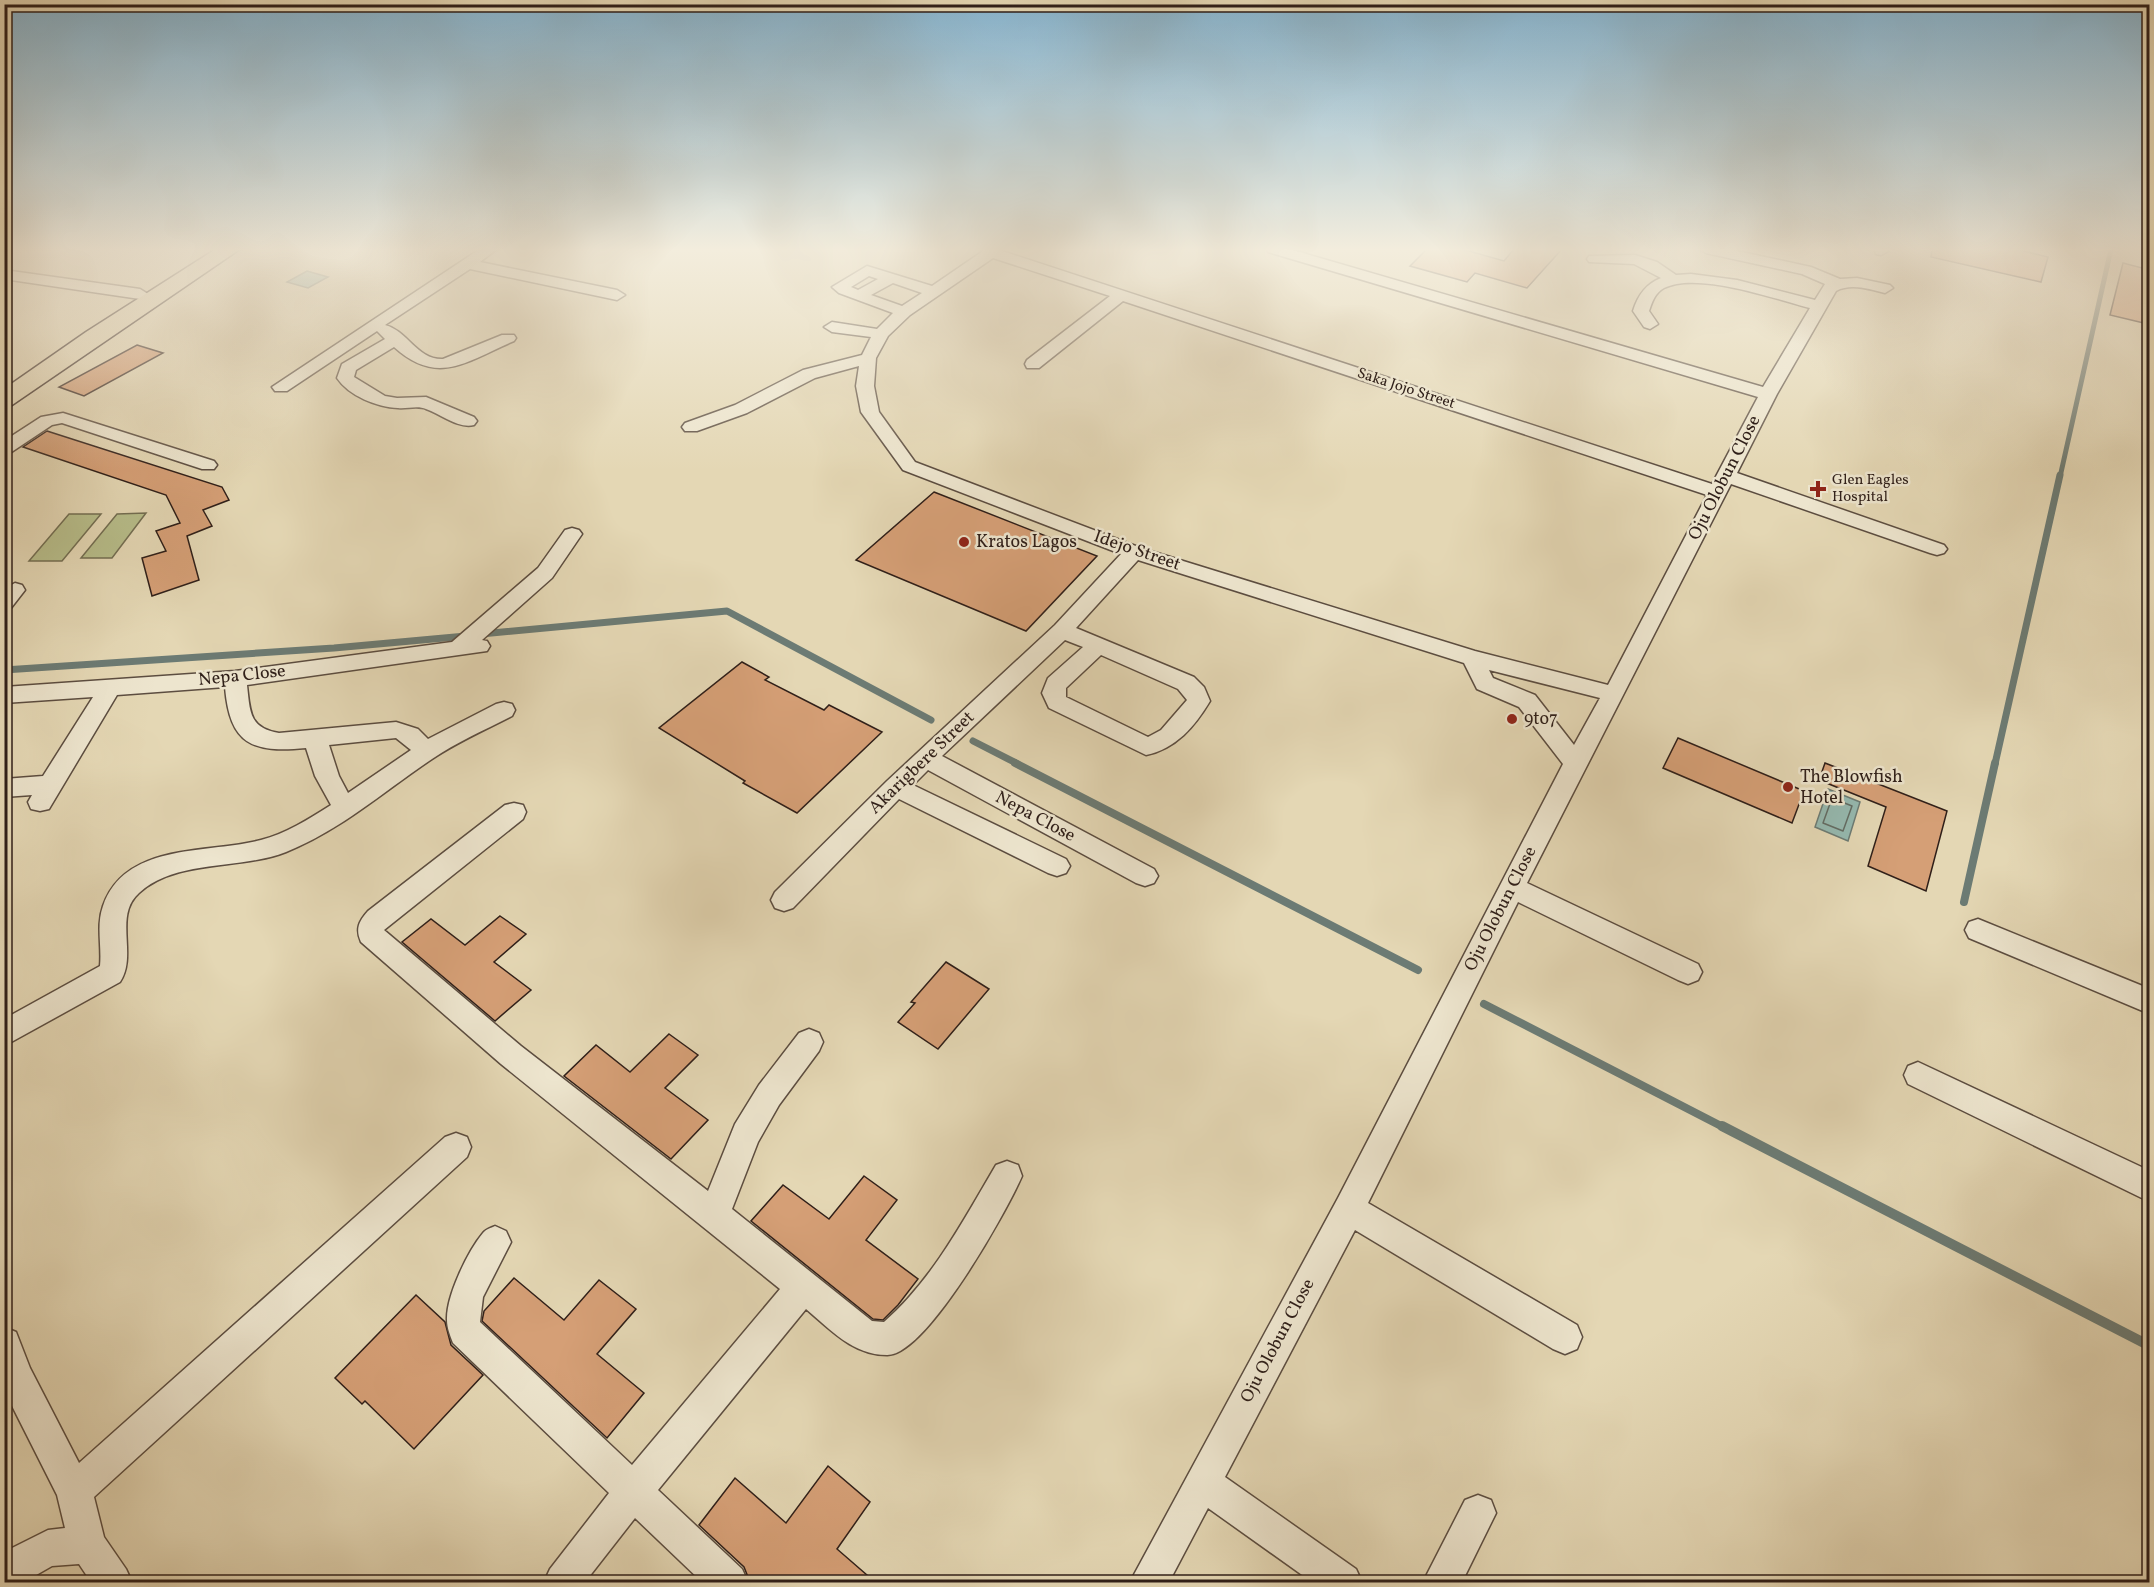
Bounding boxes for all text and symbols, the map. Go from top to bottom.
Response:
street label: Saka Jojo Street [1354,363,1458,415]
street label: Oju Olobun Close [1683,411,1767,545]
place label: Glen Eagles Hospital [1832,470,1909,508]
marker: Glen Eagles Hospital [1809,480,1827,498]
street label: Idejo Street [1090,524,1184,578]
place label: Kratos Lagos [976,530,1077,555]
marker: Kratos Lagos [957,535,971,549]
street label: Nepa Close [197,659,287,693]
street label: Akarigbere Street [863,706,981,820]
place label: 9to7 [1524,707,1558,732]
marker: 9to7 [1505,712,1519,726]
place label: The Blowfish Hotel [1800,765,1903,811]
marker: The Blowfish Hotel [1781,780,1795,794]
street label: Nepa Close [990,785,1080,849]
street label: Oju Olobun Close [1459,842,1543,976]
street label: Oju Olobun Close [1235,1275,1321,1407]

